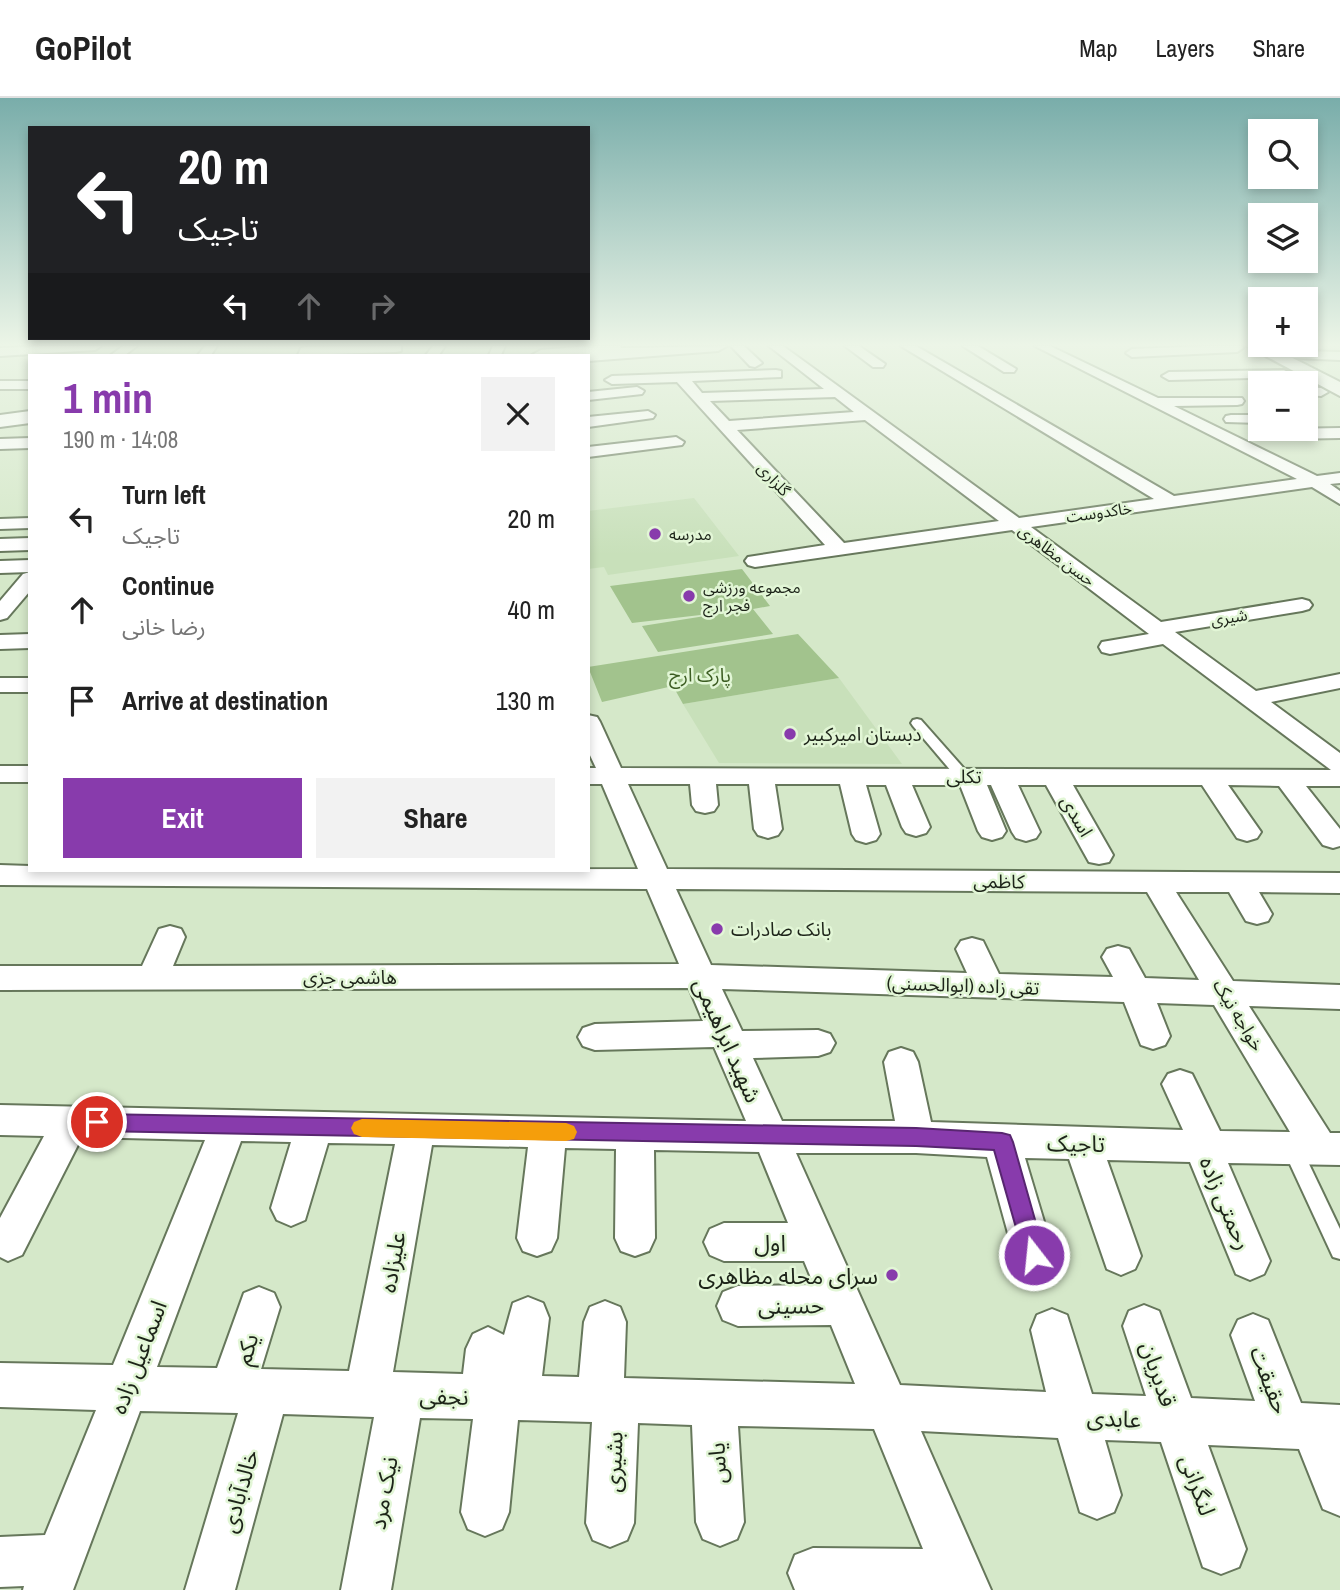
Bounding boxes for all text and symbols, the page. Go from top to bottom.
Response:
text: GoPilot [35,26,131,70]
text: Map [1079,32,1117,64]
text: Layers [1155,32,1214,64]
text: Share [1252,32,1305,64]
map controls [1248,119,1318,441]
button: search [1248,119,1318,189]
text: 20 m [178,133,270,199]
icon: left [63,154,154,245]
button: layers [1248,203,1318,273]
text: تاجیک [178,207,259,250]
icon: left [217,287,255,325]
icon: ahead [290,287,328,325]
icon: right [363,287,401,325]
button: + [1248,287,1318,357]
text: 1 min [63,370,153,426]
button: − [1248,371,1318,441]
button: close [481,377,555,451]
text: 190 m · 14:08 [63,424,178,455]
street label: گلزاری [753,457,796,501]
text: Turn left [122,477,206,512]
street label: خاکدوست [1065,496,1133,528]
icon: left [63,500,101,538]
text: 20 m [508,501,555,536]
street label: حسن مظاهری [1014,519,1100,591]
text: تاجیک [122,520,180,551]
place label: مدرسه [669,523,712,545]
marker: مدرسه [647,526,663,542]
text: Continue [122,568,214,603]
place label: مجموعه ورزشی فجر ارج [703,576,801,618]
marker: مجموعه ورزشی فجر ارج [681,588,697,604]
icon: ahead [63,591,101,629]
text: 40 m [508,592,555,627]
street label: شیری [1209,603,1249,631]
text: رضا خانی [122,611,206,642]
park label: پارک ارج [669,662,731,689]
icon: arrive [63,682,101,720]
text: Arrive at destination [122,683,328,718]
text: 130 m [496,683,555,718]
place label: دبستان امیرکبیر [803,721,922,747]
marker: دبستان امیرکبیر [782,726,798,742]
street label: تکلی [946,763,982,789]
button: Exit [63,778,302,858]
button: Share [316,778,555,858]
street label: اسدی [1055,790,1099,842]
street label: کاظمی [973,868,1026,894]
place label: بانک صادرات [731,916,831,942]
marker: بانک صادرات [709,921,725,937]
street label: هاشمی جزی [303,964,397,990]
street label: تقی زاده (ابوالحسنی) [886,969,1040,1001]
street label: شهید ابراهیمی [687,973,769,1107]
street label: خواجه نیک [1207,974,1271,1056]
pin [67,1092,127,1152]
icon: arrive [78,1103,116,1141]
street label: تاجیک [1047,1127,1106,1159]
street label: رحمتی زاده [1192,1151,1260,1255]
position arrow [997,1218,1071,1292]
street label: اول [754,1227,786,1258]
street label: علیزاده [371,1229,413,1295]
place label: سرای محله مظاهری [698,1260,878,1291]
marker: سرای محله مظاهری [884,1267,900,1283]
street label: حسینی [757,1289,825,1321]
street label: اسماعیل زاده [102,1296,174,1418]
street label: یکم [227,1329,267,1369]
street label: قدیریان [1133,1337,1185,1411]
street label: حقیقت [1243,1342,1297,1418]
street label: نجفی [419,1380,469,1412]
street label: عابدی [1086,1401,1142,1435]
street label: بشیری [596,1431,630,1493]
street label: یاس [700,1442,734,1484]
street label: خالدآبادی [212,1446,266,1536]
street label: لنگرانی [1173,1450,1223,1520]
street label: نیک مرد [361,1454,405,1532]

